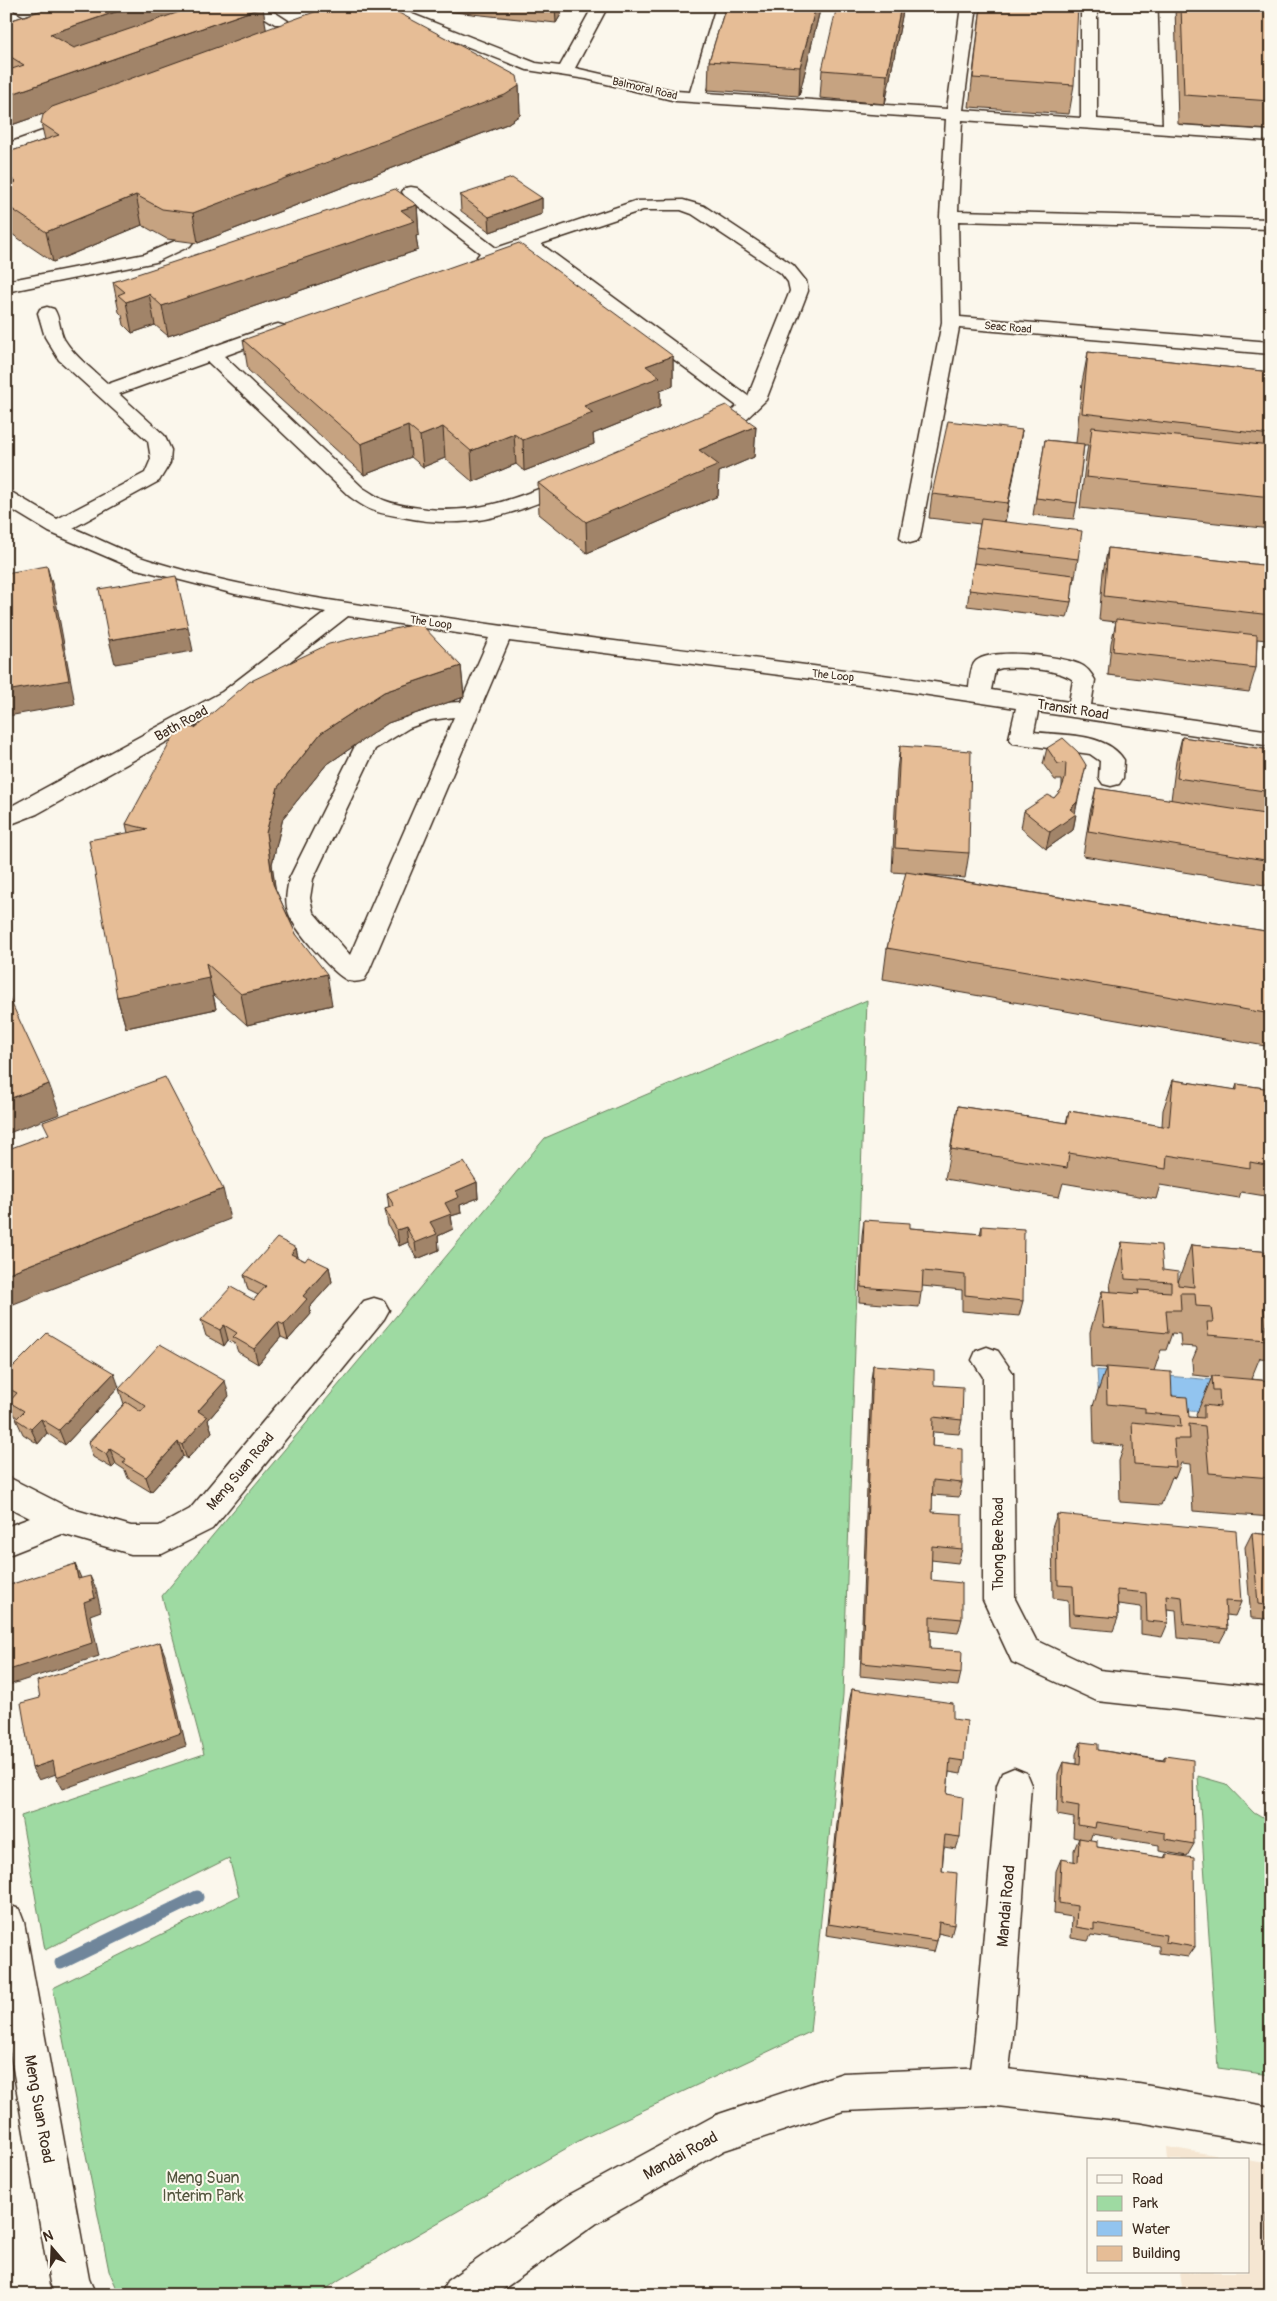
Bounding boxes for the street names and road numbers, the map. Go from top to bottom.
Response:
street label: Balmoral Road [611,75,679,102]
street label: Seac Road [984,319,1032,336]
street label: The Loop [409,613,453,632]
street label: The Loop [811,667,855,684]
street label: Transit Road [1036,695,1110,724]
street label: Bath Road [152,702,211,745]
street label: Meng Suan Road [203,1429,278,1514]
street label: Thong Bee Road [990,1497,1007,1591]
street label: Mandai Road [992,1864,1020,1948]
street label: Meng Suan Road [20,2053,58,2165]
street label: Mandai Road [640,2127,721,2185]

